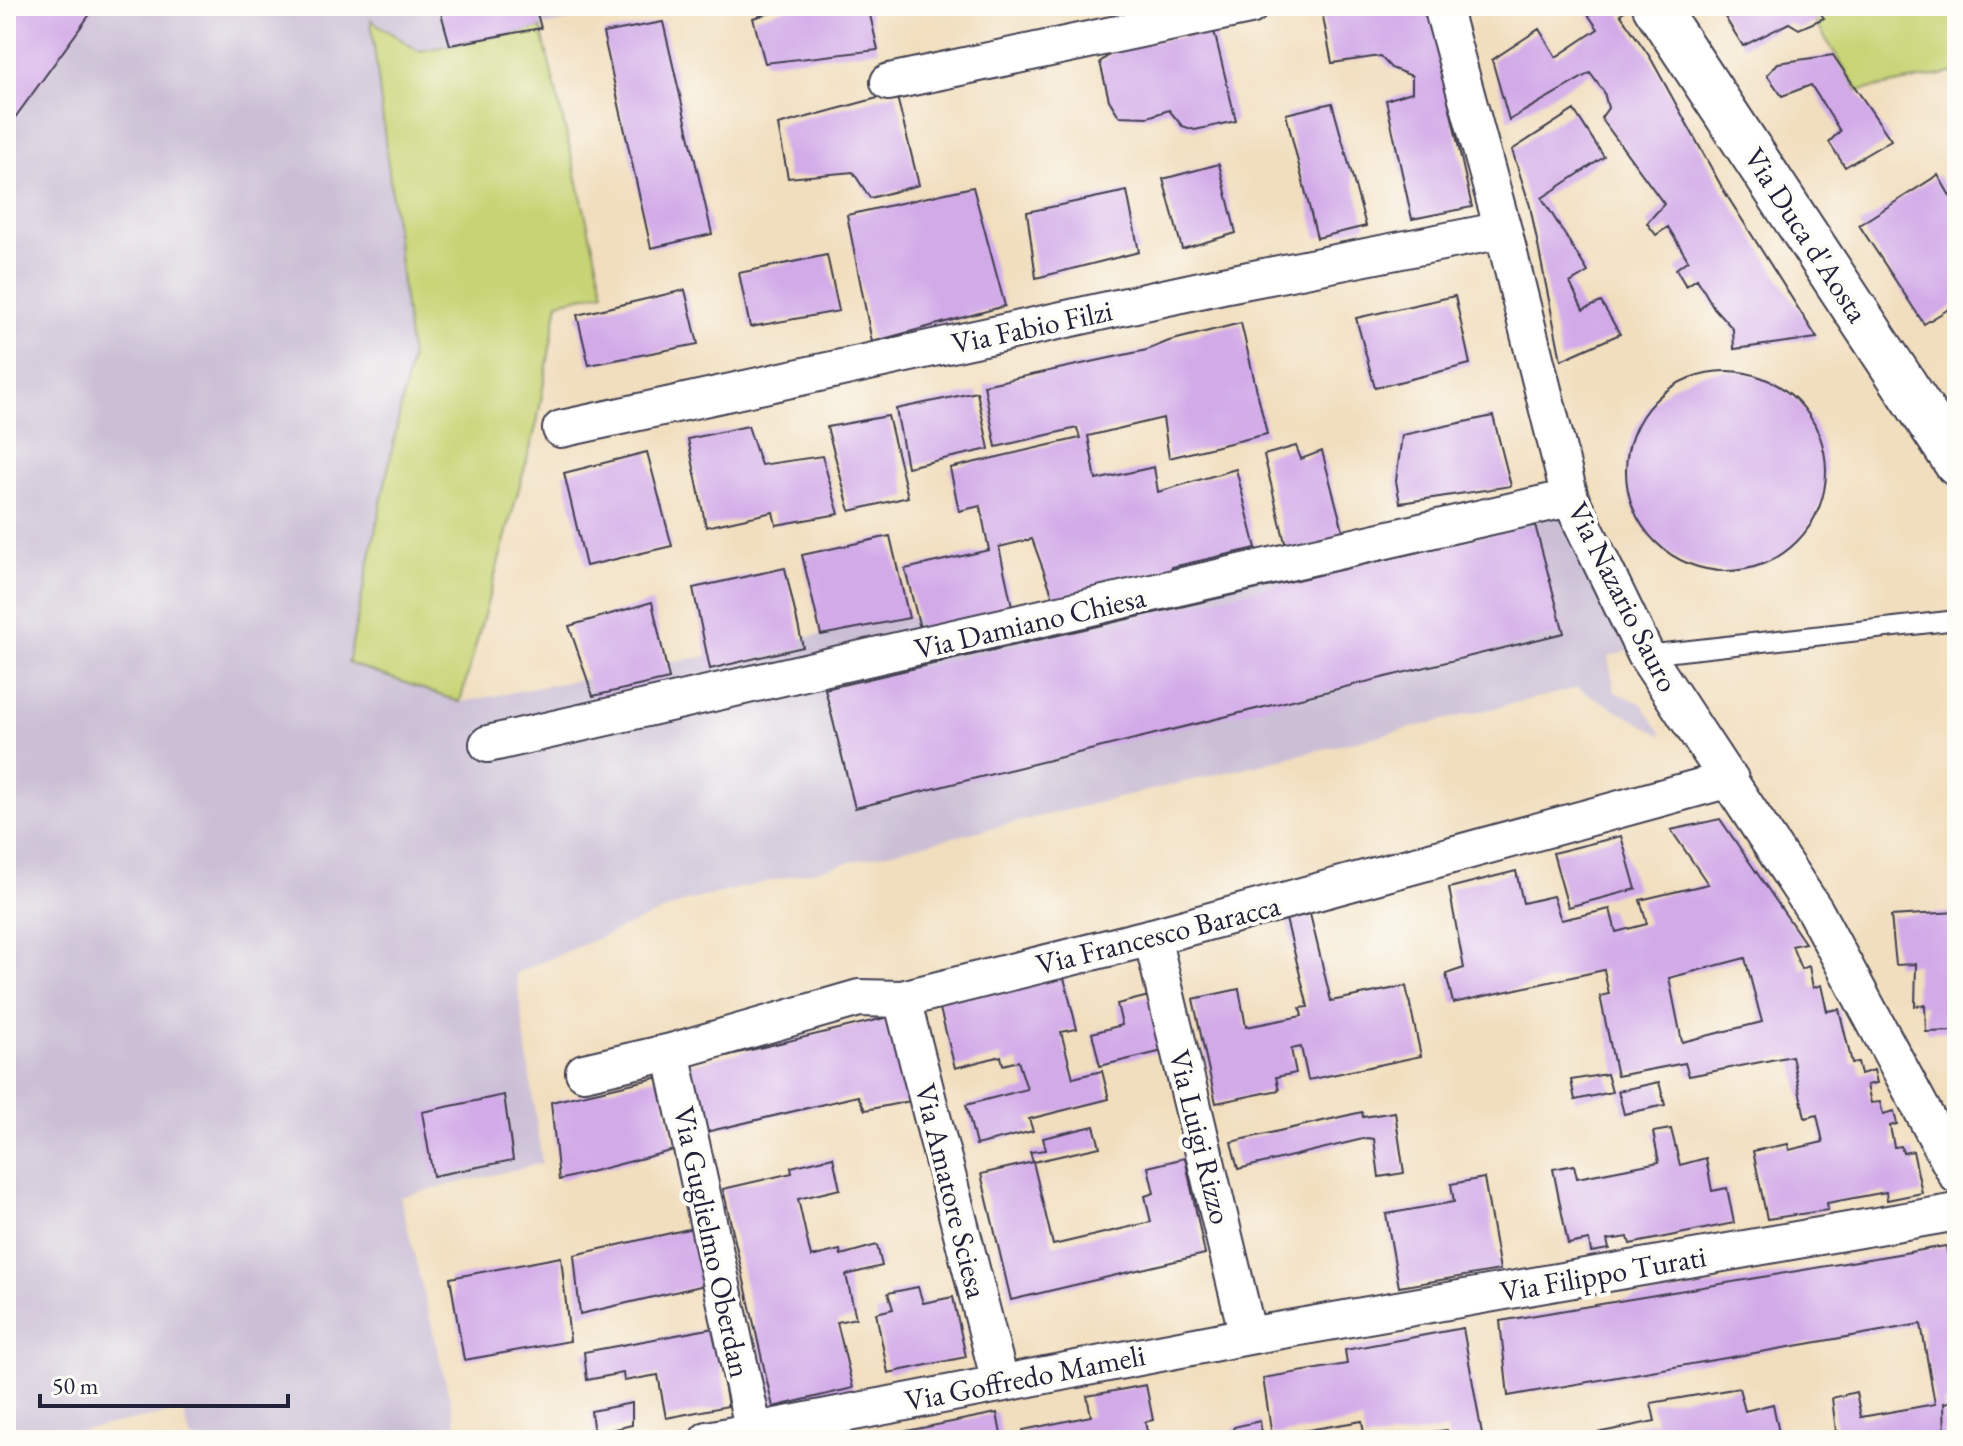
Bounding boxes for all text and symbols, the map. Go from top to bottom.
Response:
street label: Via Duca d'Aosta [1735,140,1877,330]
street label: Via Fabio Filzi [948,290,1116,363]
street label: Via Nazario Sauro [1559,495,1688,698]
street label: Via Damiano Chiesa [910,577,1149,668]
street label: Via Francesco Baracca [1032,885,1284,984]
street label: Via Luigi Rizzo [1160,1046,1241,1228]
street label: Via Amatore Sciesa [906,1080,997,1302]
street label: Via Guglielmo Oberdan [665,1103,760,1381]
street label: Via Filippo Turati [1497,1236,1709,1311]
street label: Via Goffredo Mameli [901,1335,1149,1420]
scale bar [40,1358,288,1408]
text: 50 m [52,1370,99,1401]

